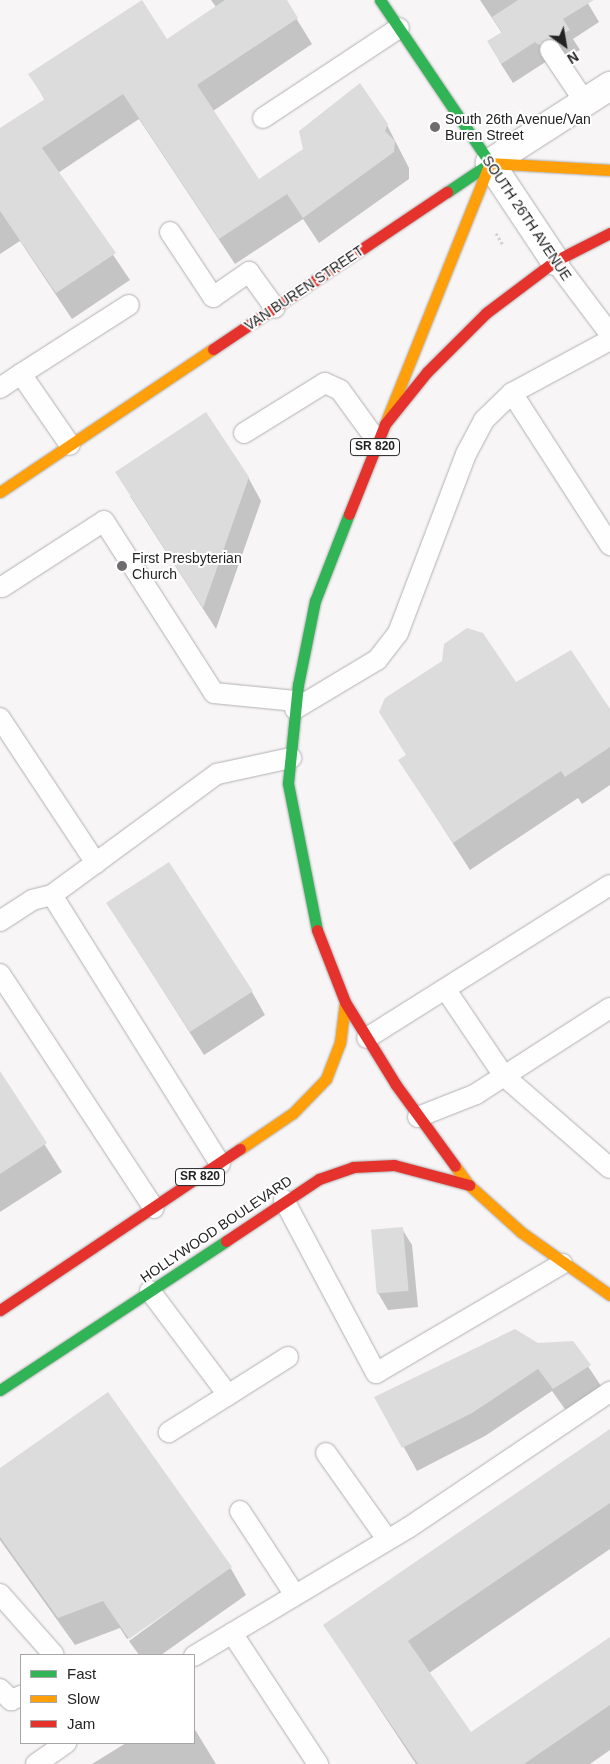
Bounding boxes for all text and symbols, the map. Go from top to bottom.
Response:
north arrow [540,20,590,70]
text: N [564,48,581,67]
place label: South 26th Avenue/Van Buren Street [445,111,592,144]
marker: South 26th Avenue/Van Buren Street [429,121,441,133]
street label: SOUTH 26TH AVENUE [479,152,575,284]
street label: VAN BUREN STREET [241,242,367,334]
road number: SR 820 [349,438,401,457]
place label: First Presbyterian Church [132,550,242,582]
marker: First Presbyterian Church [116,560,128,572]
road number: SR 820 [174,1168,226,1186]
street label: HOLLYWOOD BOULEVARD [137,1172,295,1286]
legend [20,1654,195,1744]
text: Fast [67,1665,96,1682]
text: Slow [67,1690,100,1707]
text: Jam [67,1715,95,1732]

